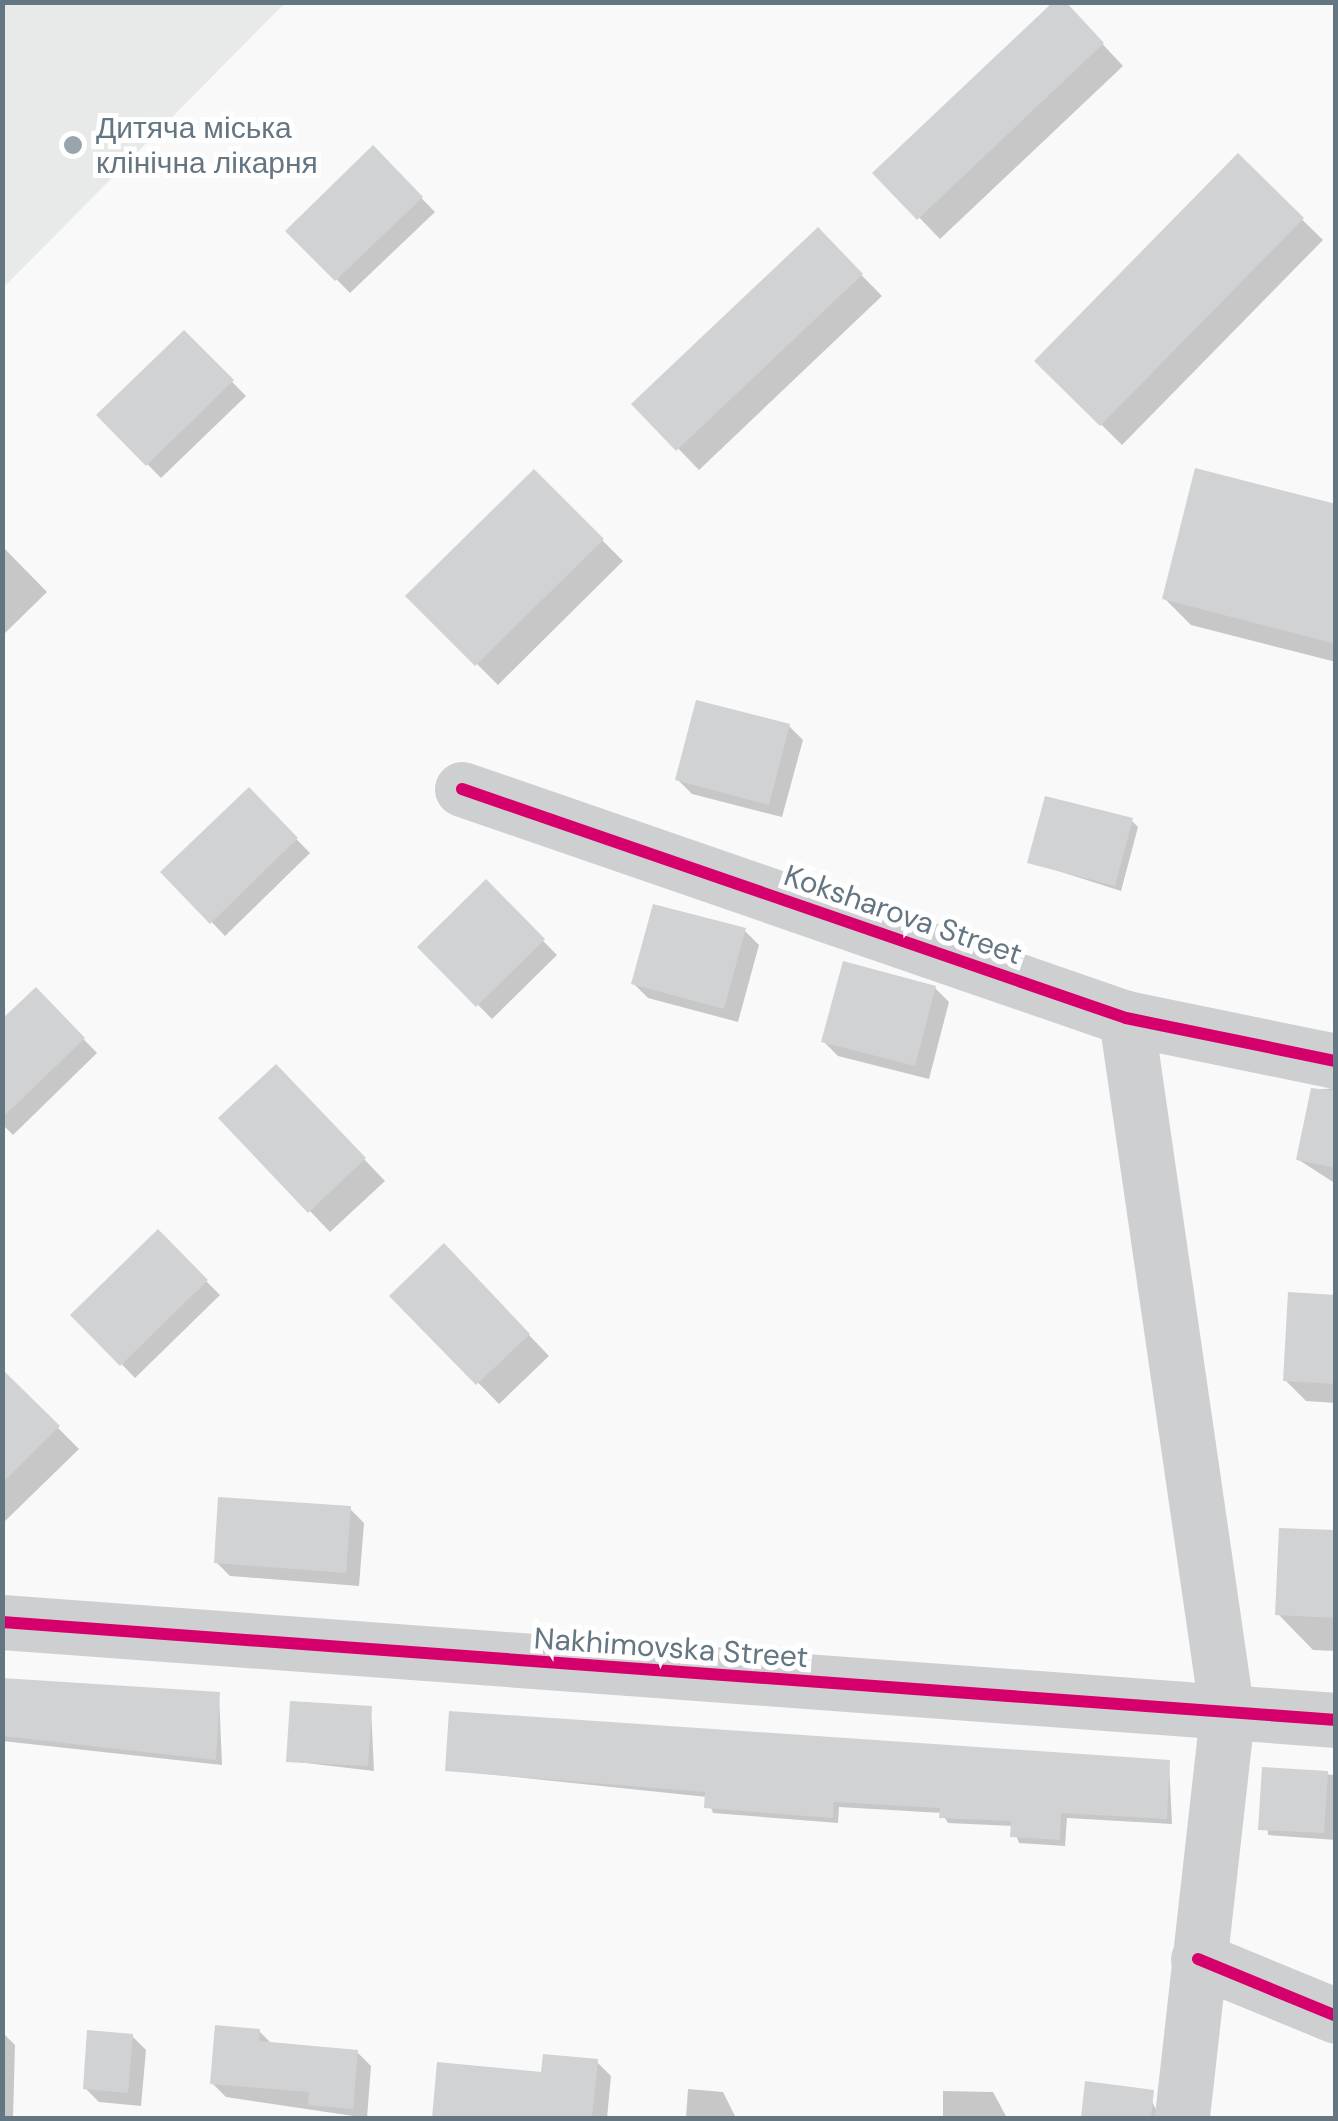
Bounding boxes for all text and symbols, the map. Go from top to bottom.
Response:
place label: Дитяча міська клінічна лікарня [96,110,318,180]
marker: Дитяча міська клінічна лікарня [60,132,86,158]
street label: Koksharova Street [779,857,1027,973]
street label: Nakhimovska Street [533,1620,809,1676]

